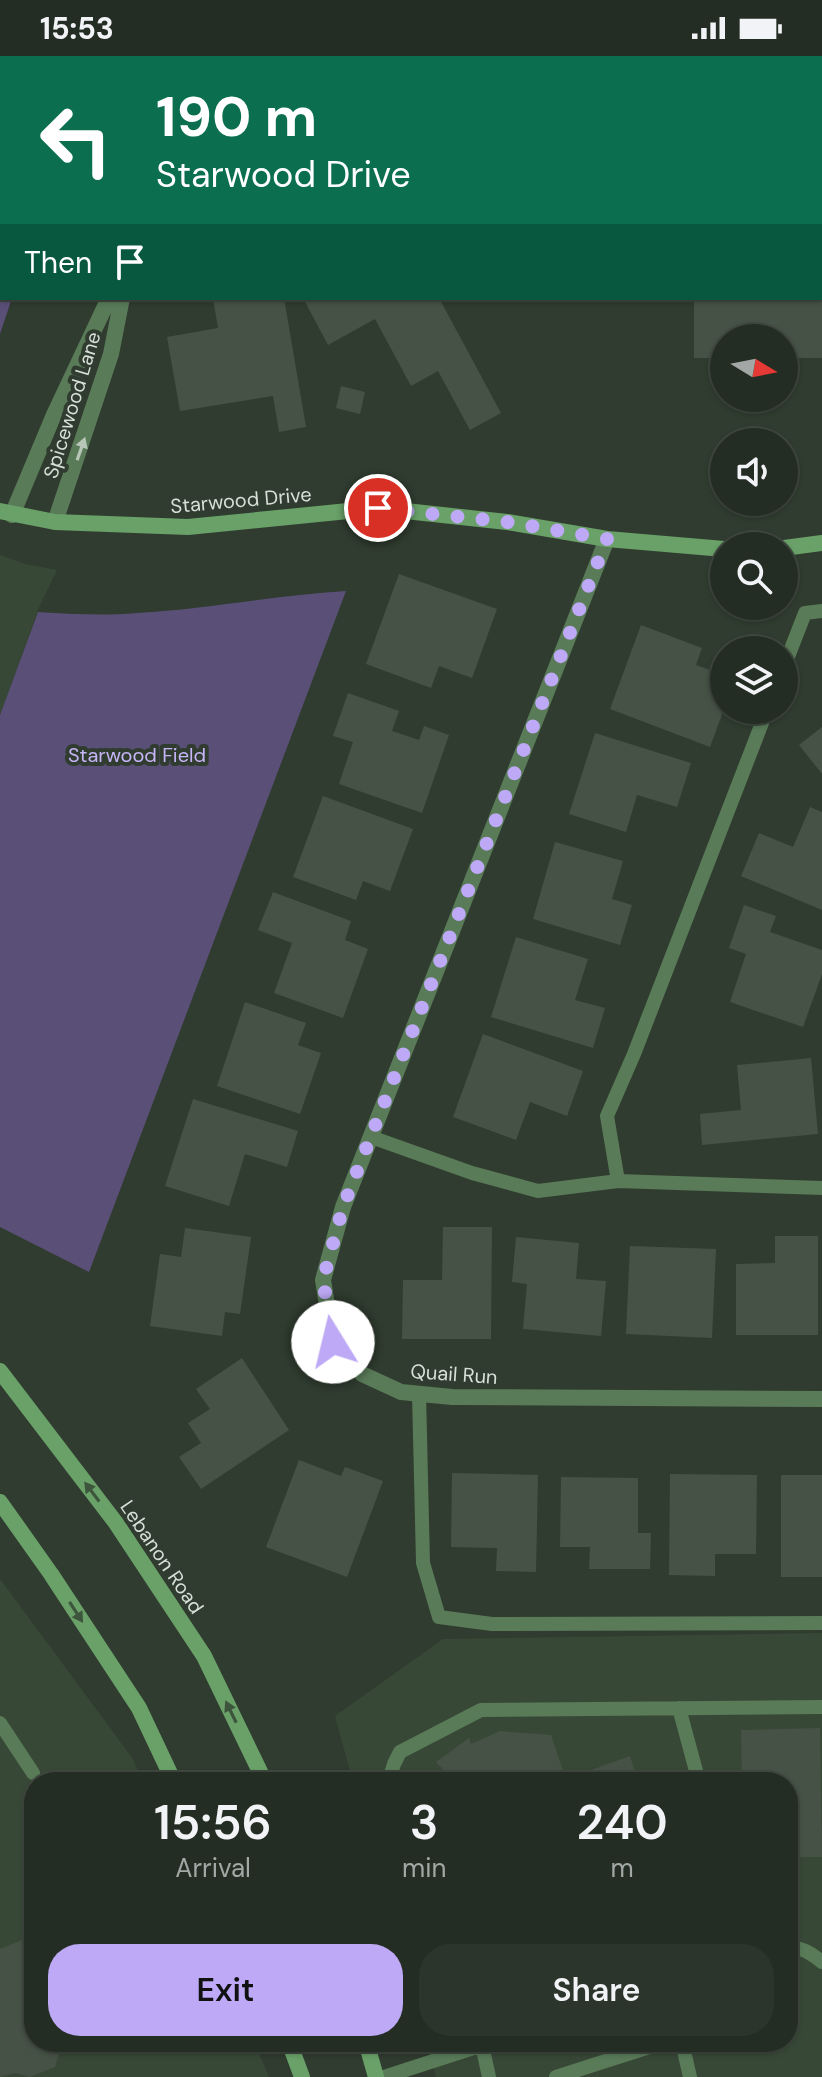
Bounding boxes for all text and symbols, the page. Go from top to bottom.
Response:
text: 15:53 [40,9,114,48]
text: 190 m [156,80,317,153]
icon: left [24,88,128,192]
text: Starwood Drive [156,151,411,198]
icon: arrive [108,240,152,284]
text: Then [24,243,92,282]
north arrow [710,324,798,412]
map controls [710,324,798,724]
street label: Spicewood Lane [37,328,107,482]
button: sound [710,428,798,516]
one-way arrow [75,436,87,460]
pin [344,474,412,542]
street label: Starwood Drive [169,481,313,519]
icon: arrive [356,486,400,530]
button: search [710,532,798,620]
button: layers [710,636,798,724]
park label: Starwood Field [68,742,206,768]
position arrow [291,1300,375,1384]
street label: Quail Run [410,1358,498,1390]
one-way arrow [85,1482,101,1503]
street label: Lebanon Road [114,1495,210,1619]
one-way arrow [69,1601,83,1623]
one-way arrow [224,1700,238,1723]
text: 15:56 [154,1791,272,1854]
text: 3 [410,1791,439,1854]
text: 240 [577,1791,668,1854]
text: Arrival [175,1851,251,1885]
text: min [402,1851,446,1885]
text: m [611,1851,634,1885]
button: Exit [48,1944,403,2036]
button: Share [419,1944,774,2036]

